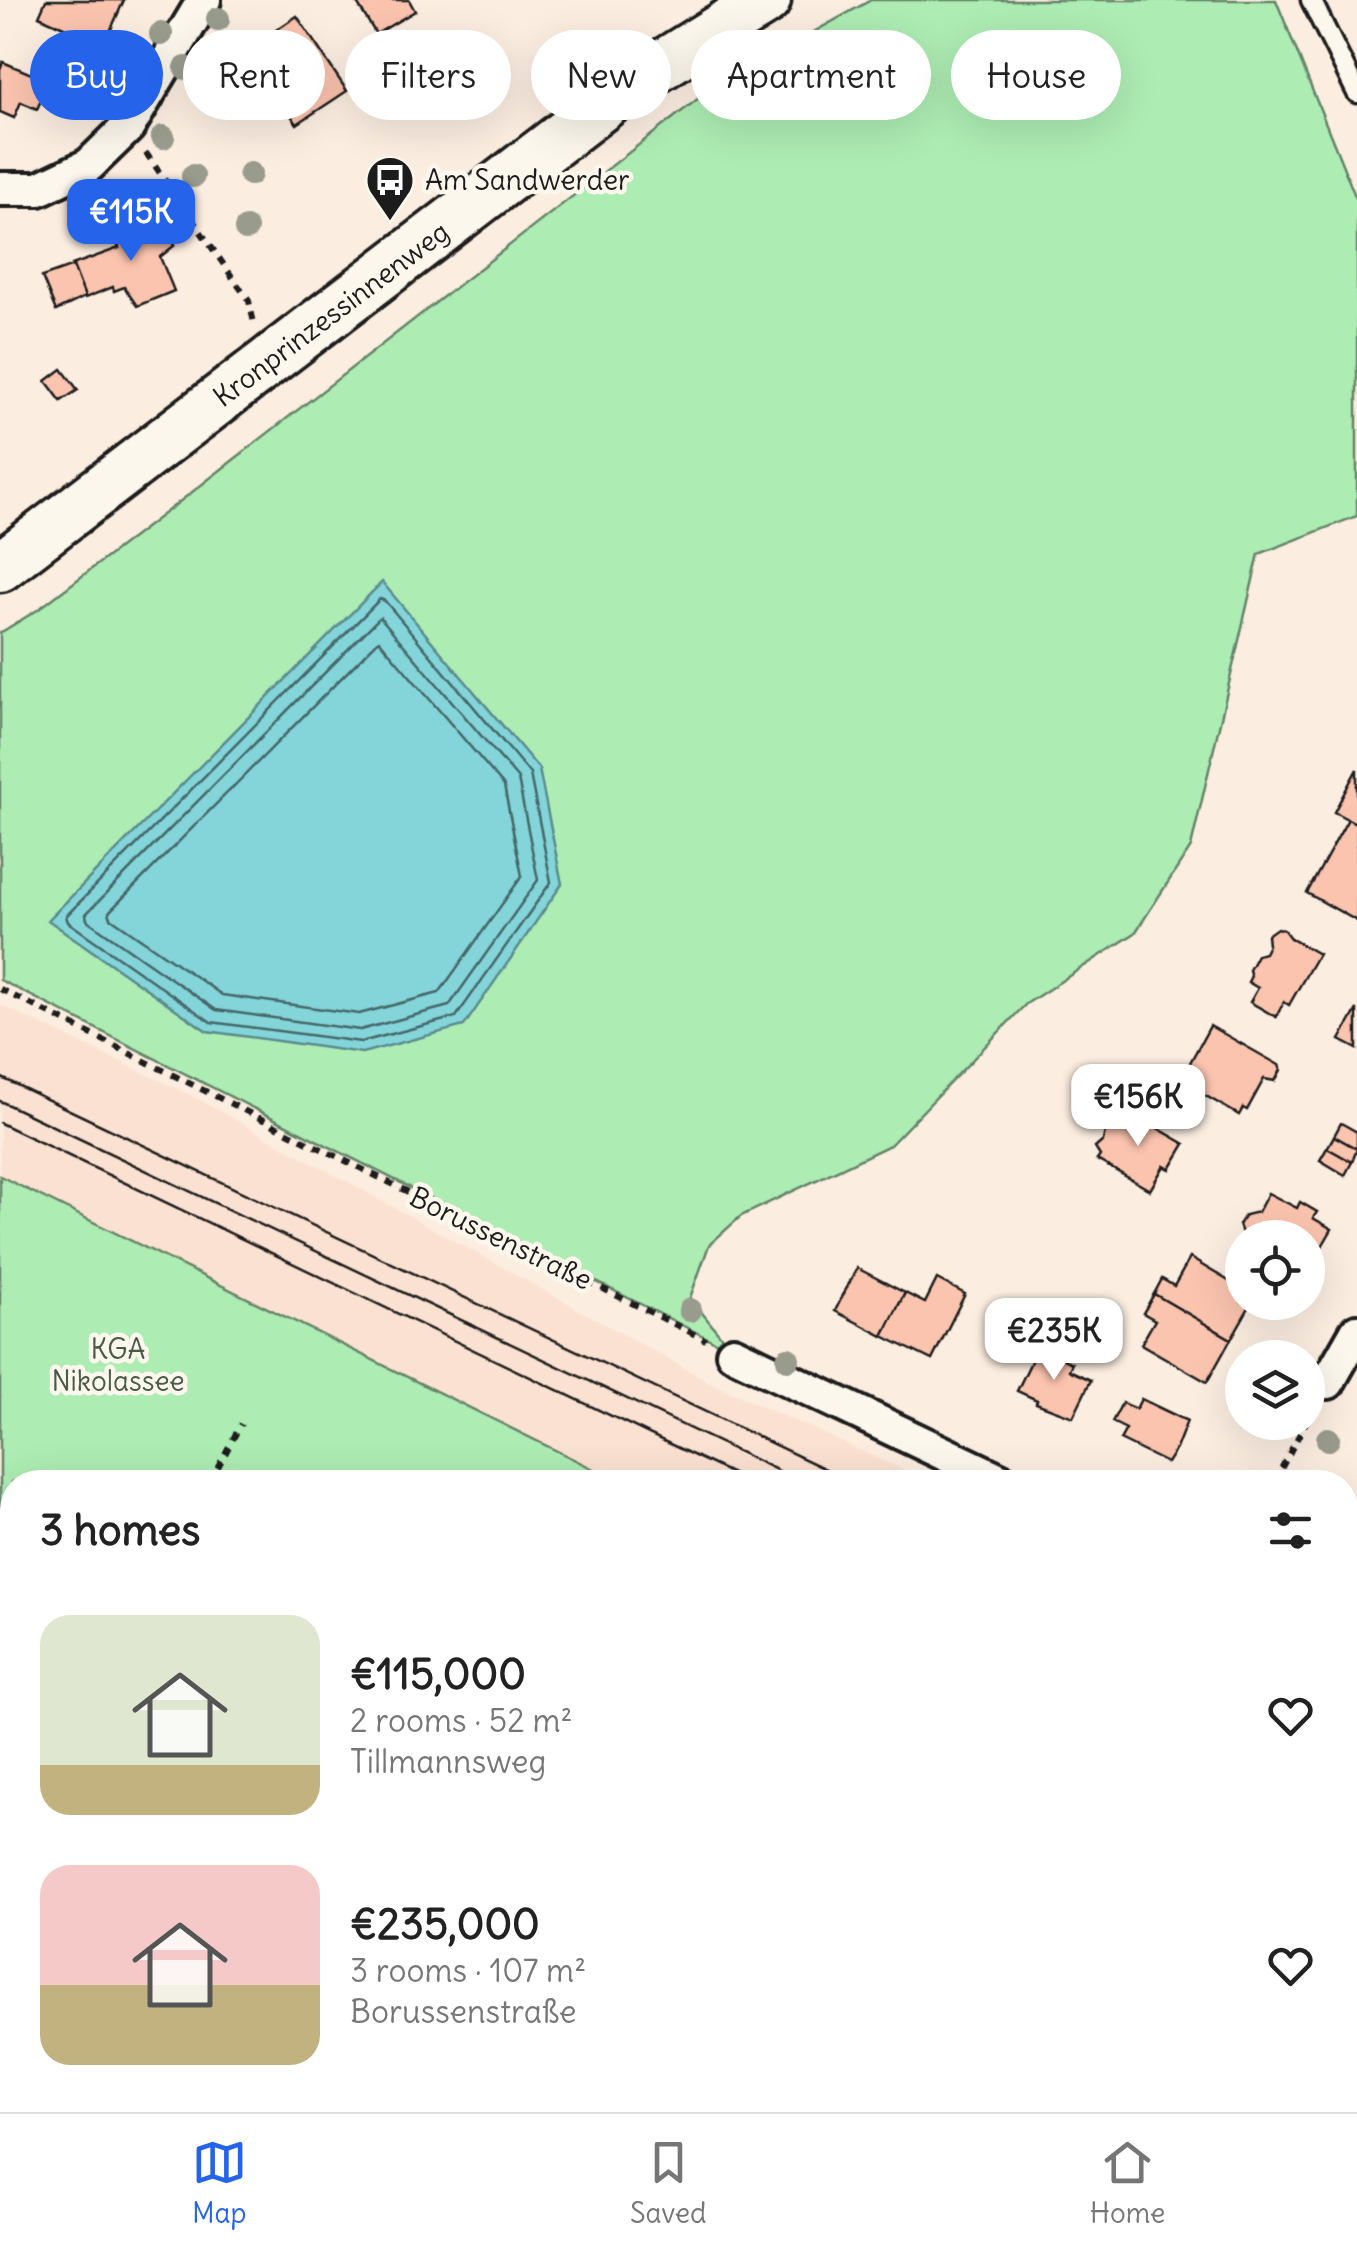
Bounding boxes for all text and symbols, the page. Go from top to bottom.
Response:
chip: Buy [30,30,163,120]
chip: Rent [183,30,325,120]
chip: Filters [345,30,511,120]
chip: New [531,30,671,120]
chip: Apartment [691,30,931,120]
chip: House [951,30,1121,120]
bus stop icon: Am Sandwerder [364,154,416,222]
place label: Am Sandwerder [425,162,630,198]
pin: €115K [61,179,201,264]
text: €115K [89,191,173,232]
street label: Kronprinzessinnenweg [206,213,456,415]
pin: €156K [1068,1064,1208,1149]
text: €156K [1093,1076,1183,1117]
street label: Borussenstraße [404,1178,598,1298]
map controls [1225,1220,1325,1440]
button: locate [1225,1220,1325,1320]
pin: €235K [984,1298,1124,1383]
text: €235K [1007,1310,1101,1351]
park label: KGA Nikolassee [51,1331,185,1399]
button: layers [1225,1340,1325,1440]
icon: filters [1263,1503,1318,1558]
text: 3 homes [40,1504,200,1556]
text: €115,000 [350,1648,526,1700]
icon: home [120,1655,240,1775]
icon: heart [1263,1688,1318,1743]
text: 2 rooms · 52 m² [350,1700,572,1741]
text: Tillmannsweg [350,1741,546,1782]
text: €235,000 [350,1898,540,1950]
icon: home [120,1905,240,2025]
icon: heart [1263,1938,1318,1993]
text: 3 rooms · 107 m² [350,1950,586,1991]
text: Borussenstraße [350,1991,577,2032]
tab: Map [192,2135,247,2231]
tab: Saved [630,2135,707,2231]
tab: Home [1090,2135,1165,2231]

